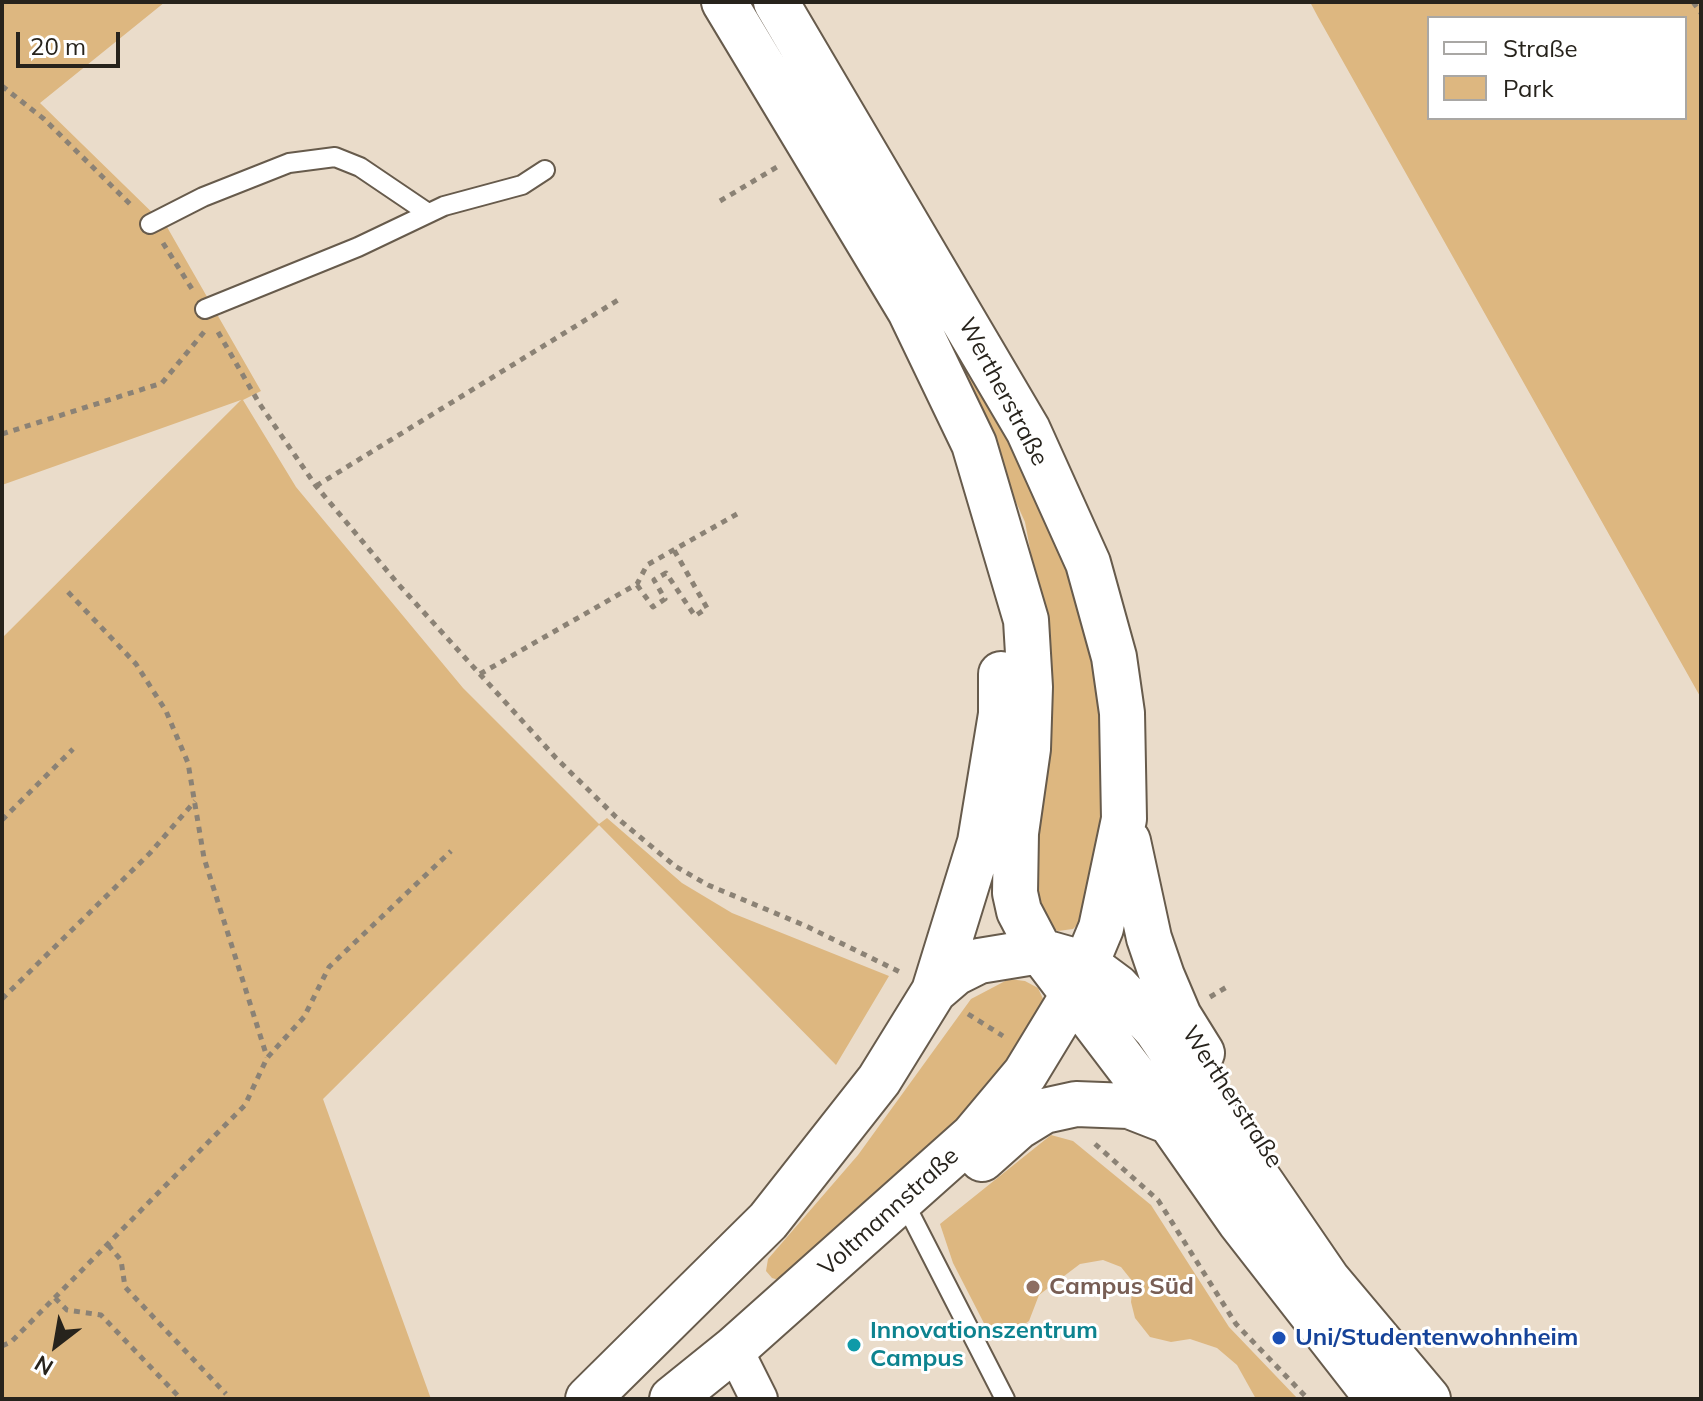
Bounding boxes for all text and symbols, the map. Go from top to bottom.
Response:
scale bar [20,16,124,66]
legend [1427,16,1687,120]
text: 20 m [30,31,86,61]
text: Straße [1503,33,1578,63]
text: Park [1503,73,1554,103]
street label: Wertherstraße [952,313,1054,471]
street label: Wertherstraße [1175,1021,1289,1173]
street label: Voltmannstraße [813,1142,965,1282]
place label: Campus Süd [1049,1273,1194,1301]
marker: Campus Süd [1024,1278,1042,1296]
north arrow [16,1305,96,1385]
place label: Innovationszentrum Campus [870,1317,1098,1373]
place label: Uni/Studentenwohnheim [1295,1324,1578,1352]
marker: Uni/Studentenwohnheim [1270,1329,1288,1347]
marker: Innovationszentrum Campus [845,1336,863,1354]
text: N [29,1349,58,1382]

